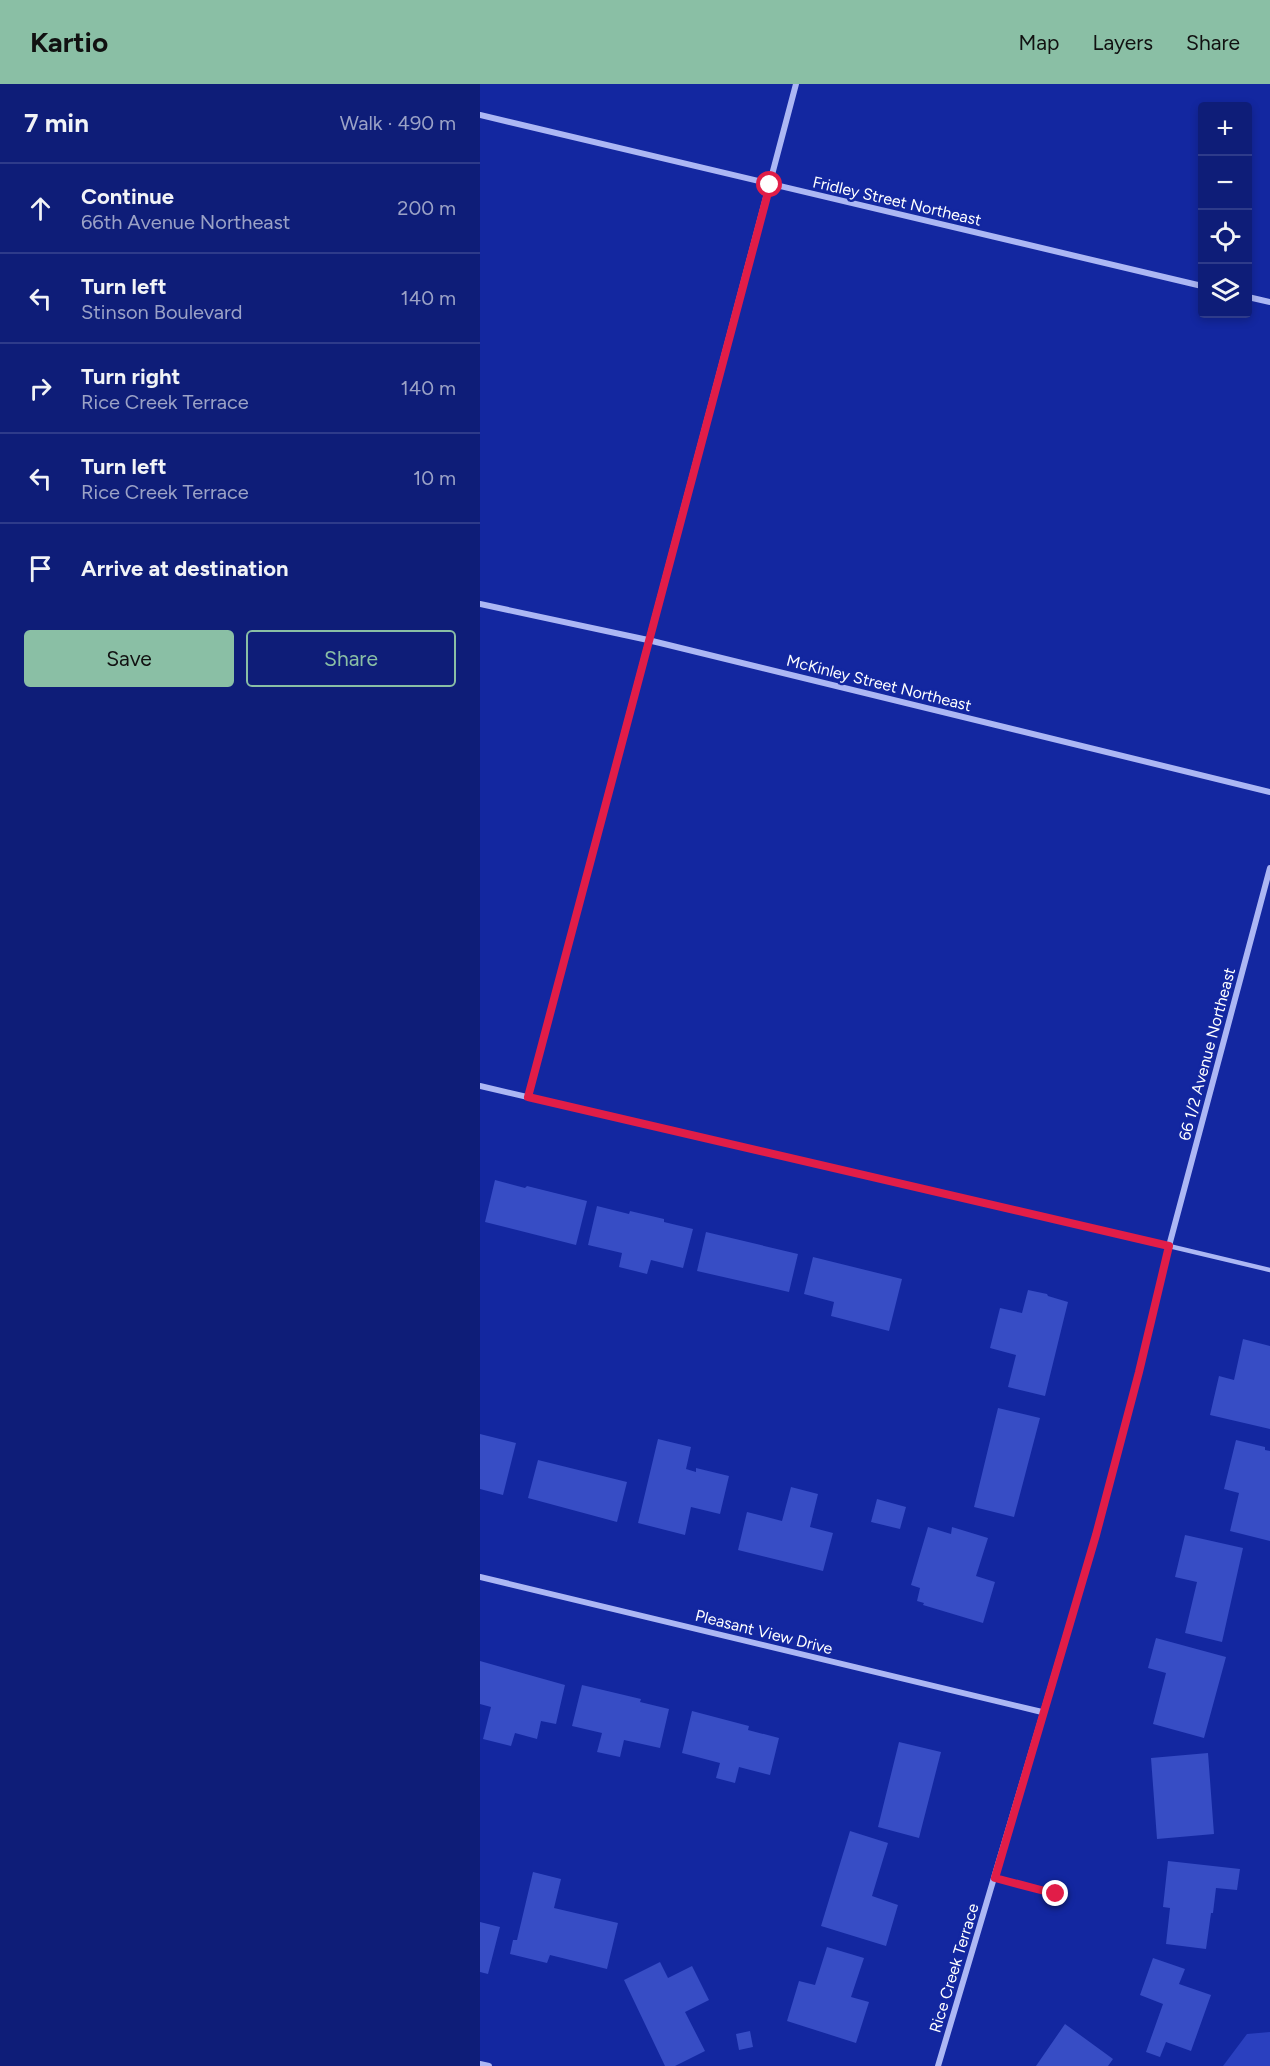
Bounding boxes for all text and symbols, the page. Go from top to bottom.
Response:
text: Kartio [30,25,108,59]
text: Map [1019,30,1059,55]
text: Layers [1092,30,1153,55]
text: Share [1186,30,1240,55]
map controls [1198,102,1252,318]
button: + [1198,102,1252,156]
text: 7 min [24,107,89,139]
text: Walk · 490 m [340,111,456,135]
button: − [1198,156,1252,210]
route start [756,171,782,197]
street label: Fridley Street Northeast [811,172,983,230]
text: Continue [81,183,174,210]
icon: ahead [24,192,57,225]
text: 200 m [397,196,456,220]
text: 66th Avenue Northeast [81,210,290,234]
button: locate [1198,210,1252,264]
button: layers [1198,264,1252,318]
text: Turn left [81,273,167,300]
icon: left [24,282,57,315]
text: 140 m [401,286,456,310]
text: Stinson Boulevard [81,300,243,324]
text: Turn right [81,363,180,390]
icon: right [24,372,57,405]
text: 140 m [401,376,456,400]
text: Rice Creek Terrace [81,390,249,414]
text: Turn left [81,453,167,480]
icon: left [24,462,57,495]
text: 10 m [413,466,456,490]
text: Rice Creek Terrace [81,480,249,504]
icon: arrive [24,552,57,585]
text: Arrive at destination [81,555,289,582]
button: Save [24,630,234,687]
button: Share [246,630,456,687]
street label: McKinley Street Northeast [784,651,974,715]
street label: 66 1/2 Avenue Northeast [1175,965,1239,1143]
street label: Pleasant View Drive [693,1606,835,1658]
route end [1042,1880,1068,1906]
street label: Rice Creek Terrace [925,1901,983,2035]

